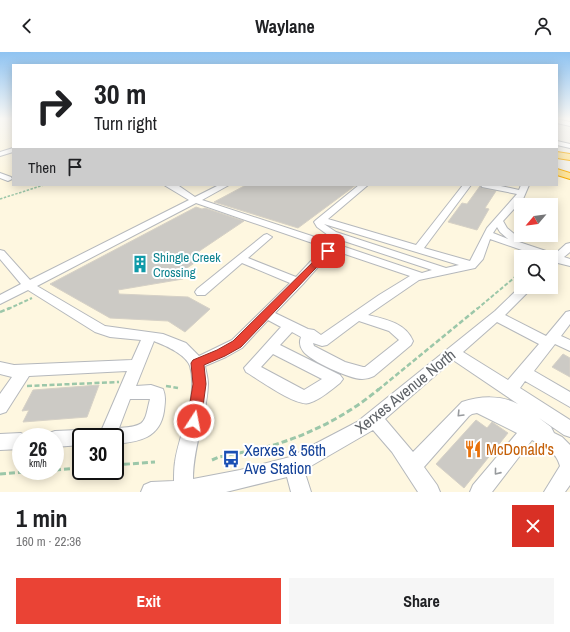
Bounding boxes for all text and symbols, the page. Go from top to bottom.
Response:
text: Waylane [255,14,315,39]
icon: back [16,15,38,37]
icon: person [532,15,554,37]
text: 30 m [94,75,146,113]
icon: right [28,80,80,132]
text: Turn right [94,111,157,136]
icon: arrive [64,156,86,178]
text: Then [28,157,56,178]
north arrow [514,198,558,242]
map controls [514,198,558,294]
pin [311,234,345,268]
icon: arrive [317,240,339,262]
place label: Shingle Creek Crossing [153,249,221,281]
button: search [514,250,558,294]
building icon: Shingle Creek Crossing [130,254,150,274]
street label: Xerxes Avenue North [350,344,460,438]
position arrow [173,400,215,442]
one-way arrow [457,409,464,417]
speed limit sign: 30 [72,428,124,480]
text: 26 [29,435,47,462]
place label: McDonald's [486,438,554,460]
place label: Xerxes & 56th Ave Station [243,439,326,479]
restaurant icon: McDonald's [463,439,483,459]
bus stop icon: Xerxes & 56th Ave Station [221,449,241,469]
text: km/h [29,457,47,470]
one-way arrow [494,467,501,474]
text: 1 min [16,502,67,534]
button: close [512,505,554,547]
text: 160 m · 22:36 [16,533,81,550]
button: Exit [16,578,281,624]
button: Share [289,578,554,624]

